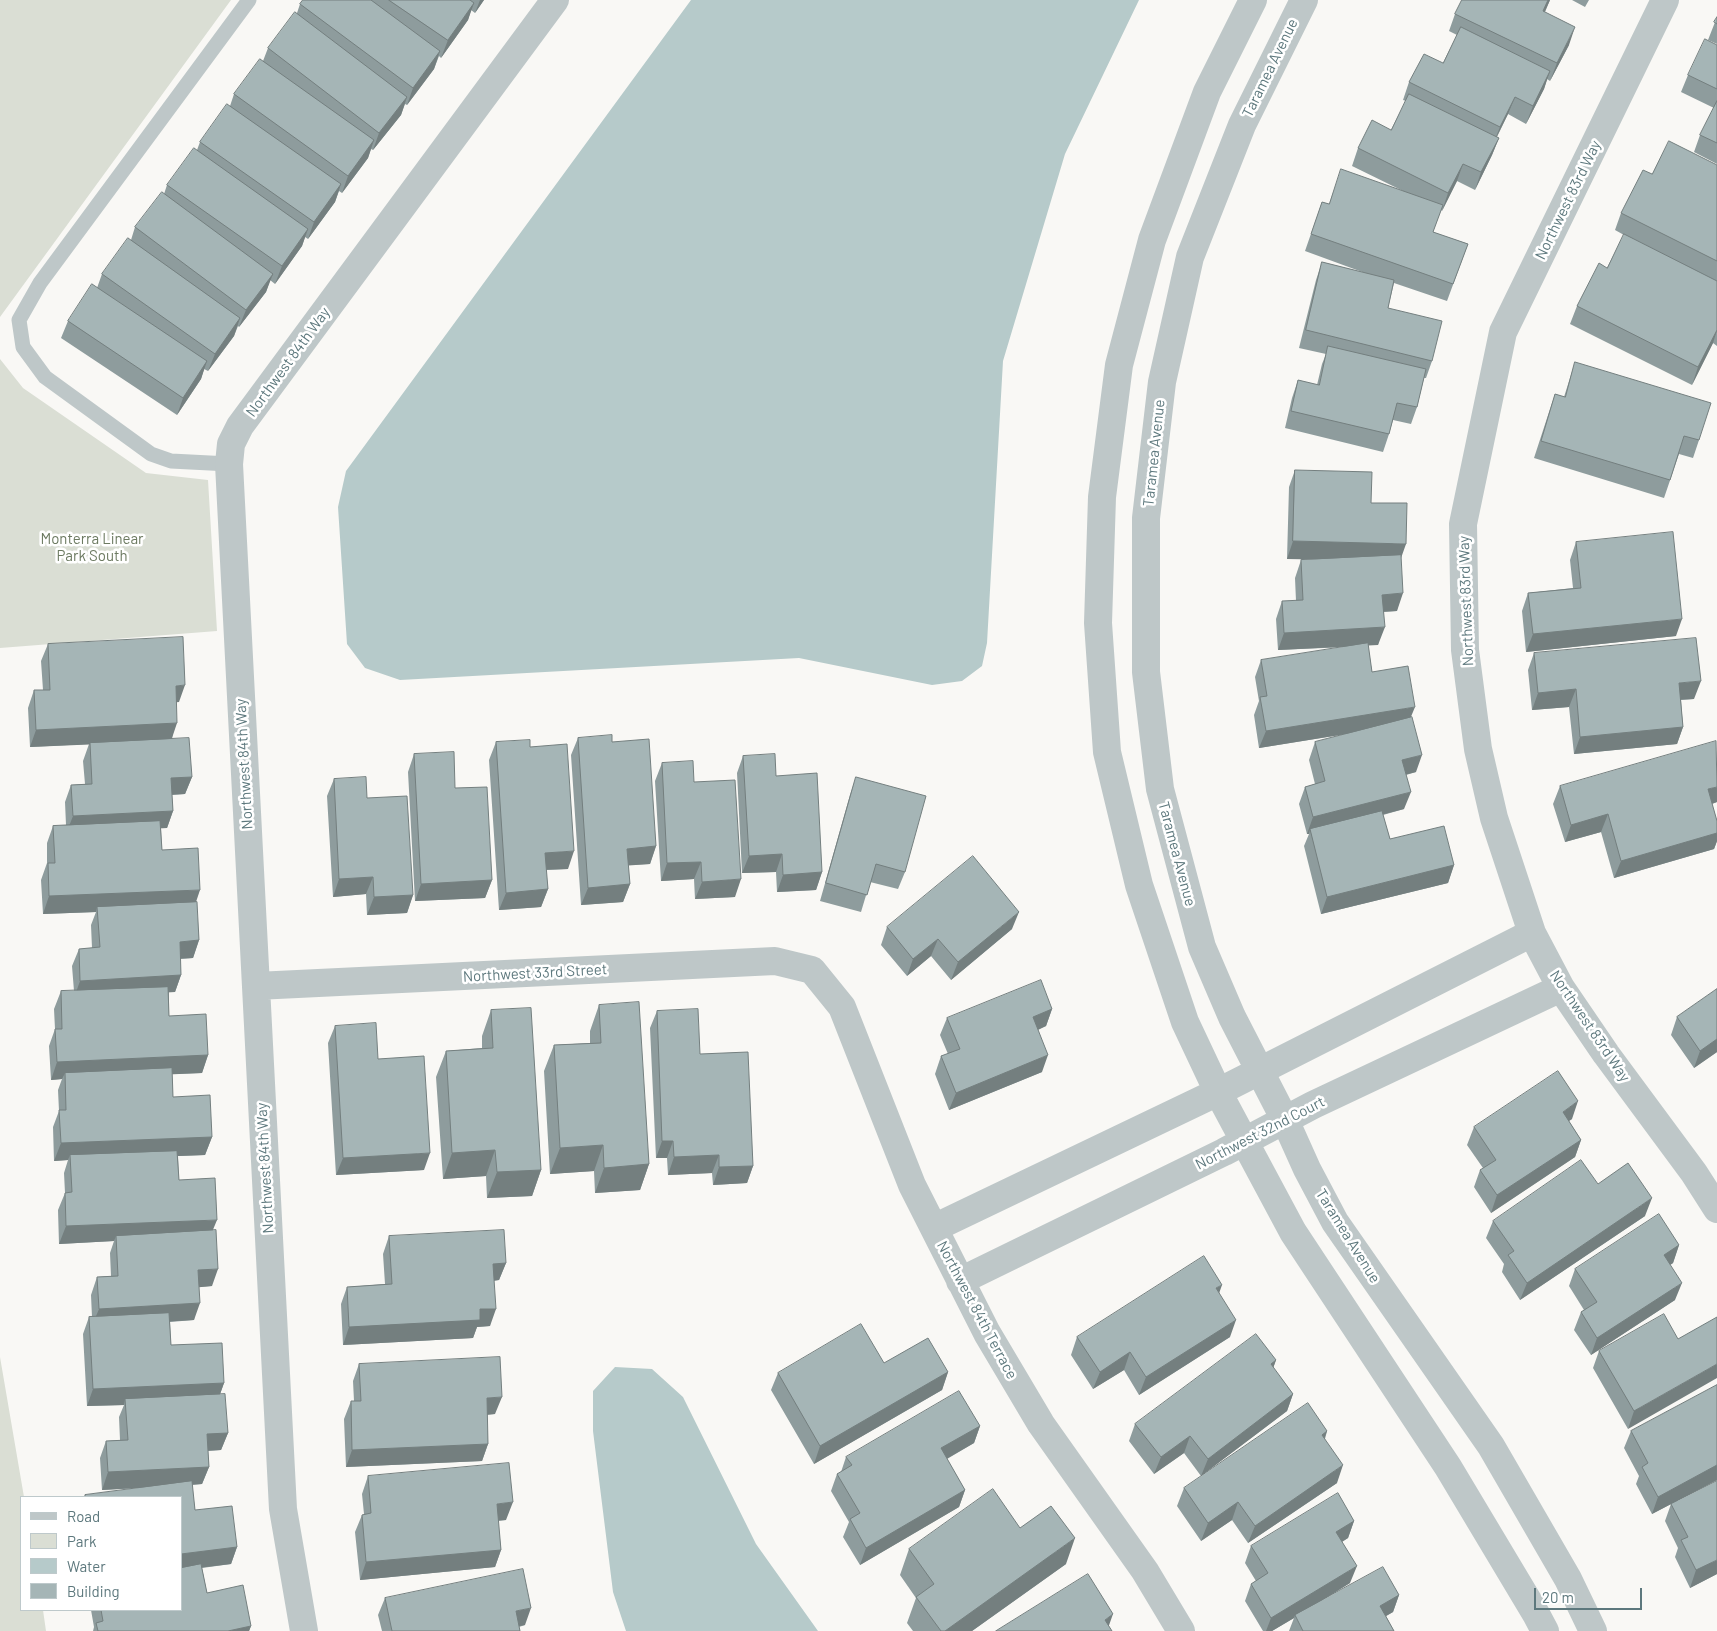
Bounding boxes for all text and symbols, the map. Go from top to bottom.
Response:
street label: Taramea Avenue [1238,16,1302,120]
street label: Northwest 83rd Way [1531,137,1605,263]
street label: Northwest 84th Way [242,304,334,420]
street label: Taramea Avenue [1139,399,1169,507]
park label: Monterra Linear Park South [40,530,144,565]
street label: Northwest 83rd Way [1455,535,1477,667]
street label: Northwest 84th Way [232,698,256,830]
street label: Taramea Avenue [1154,800,1200,908]
street label: Northwest 33rd Street [462,960,608,986]
street label: Northwest 83rd Way [1546,967,1634,1085]
street label: Northwest 32nd Court [1192,1093,1328,1173]
street label: Northwest 84th Way [253,1102,277,1234]
street label: Taramea Avenue [1312,1186,1384,1286]
street label: Northwest 84th Terrace [933,1238,1021,1382]
legend [20,1496,182,1611]
text: Road [67,1507,100,1525]
text: Park [67,1532,96,1550]
text: Water [67,1557,106,1575]
scale bar [1537,1578,1644,1610]
text: Building [67,1582,120,1600]
text: 20 m [1542,1588,1574,1606]

